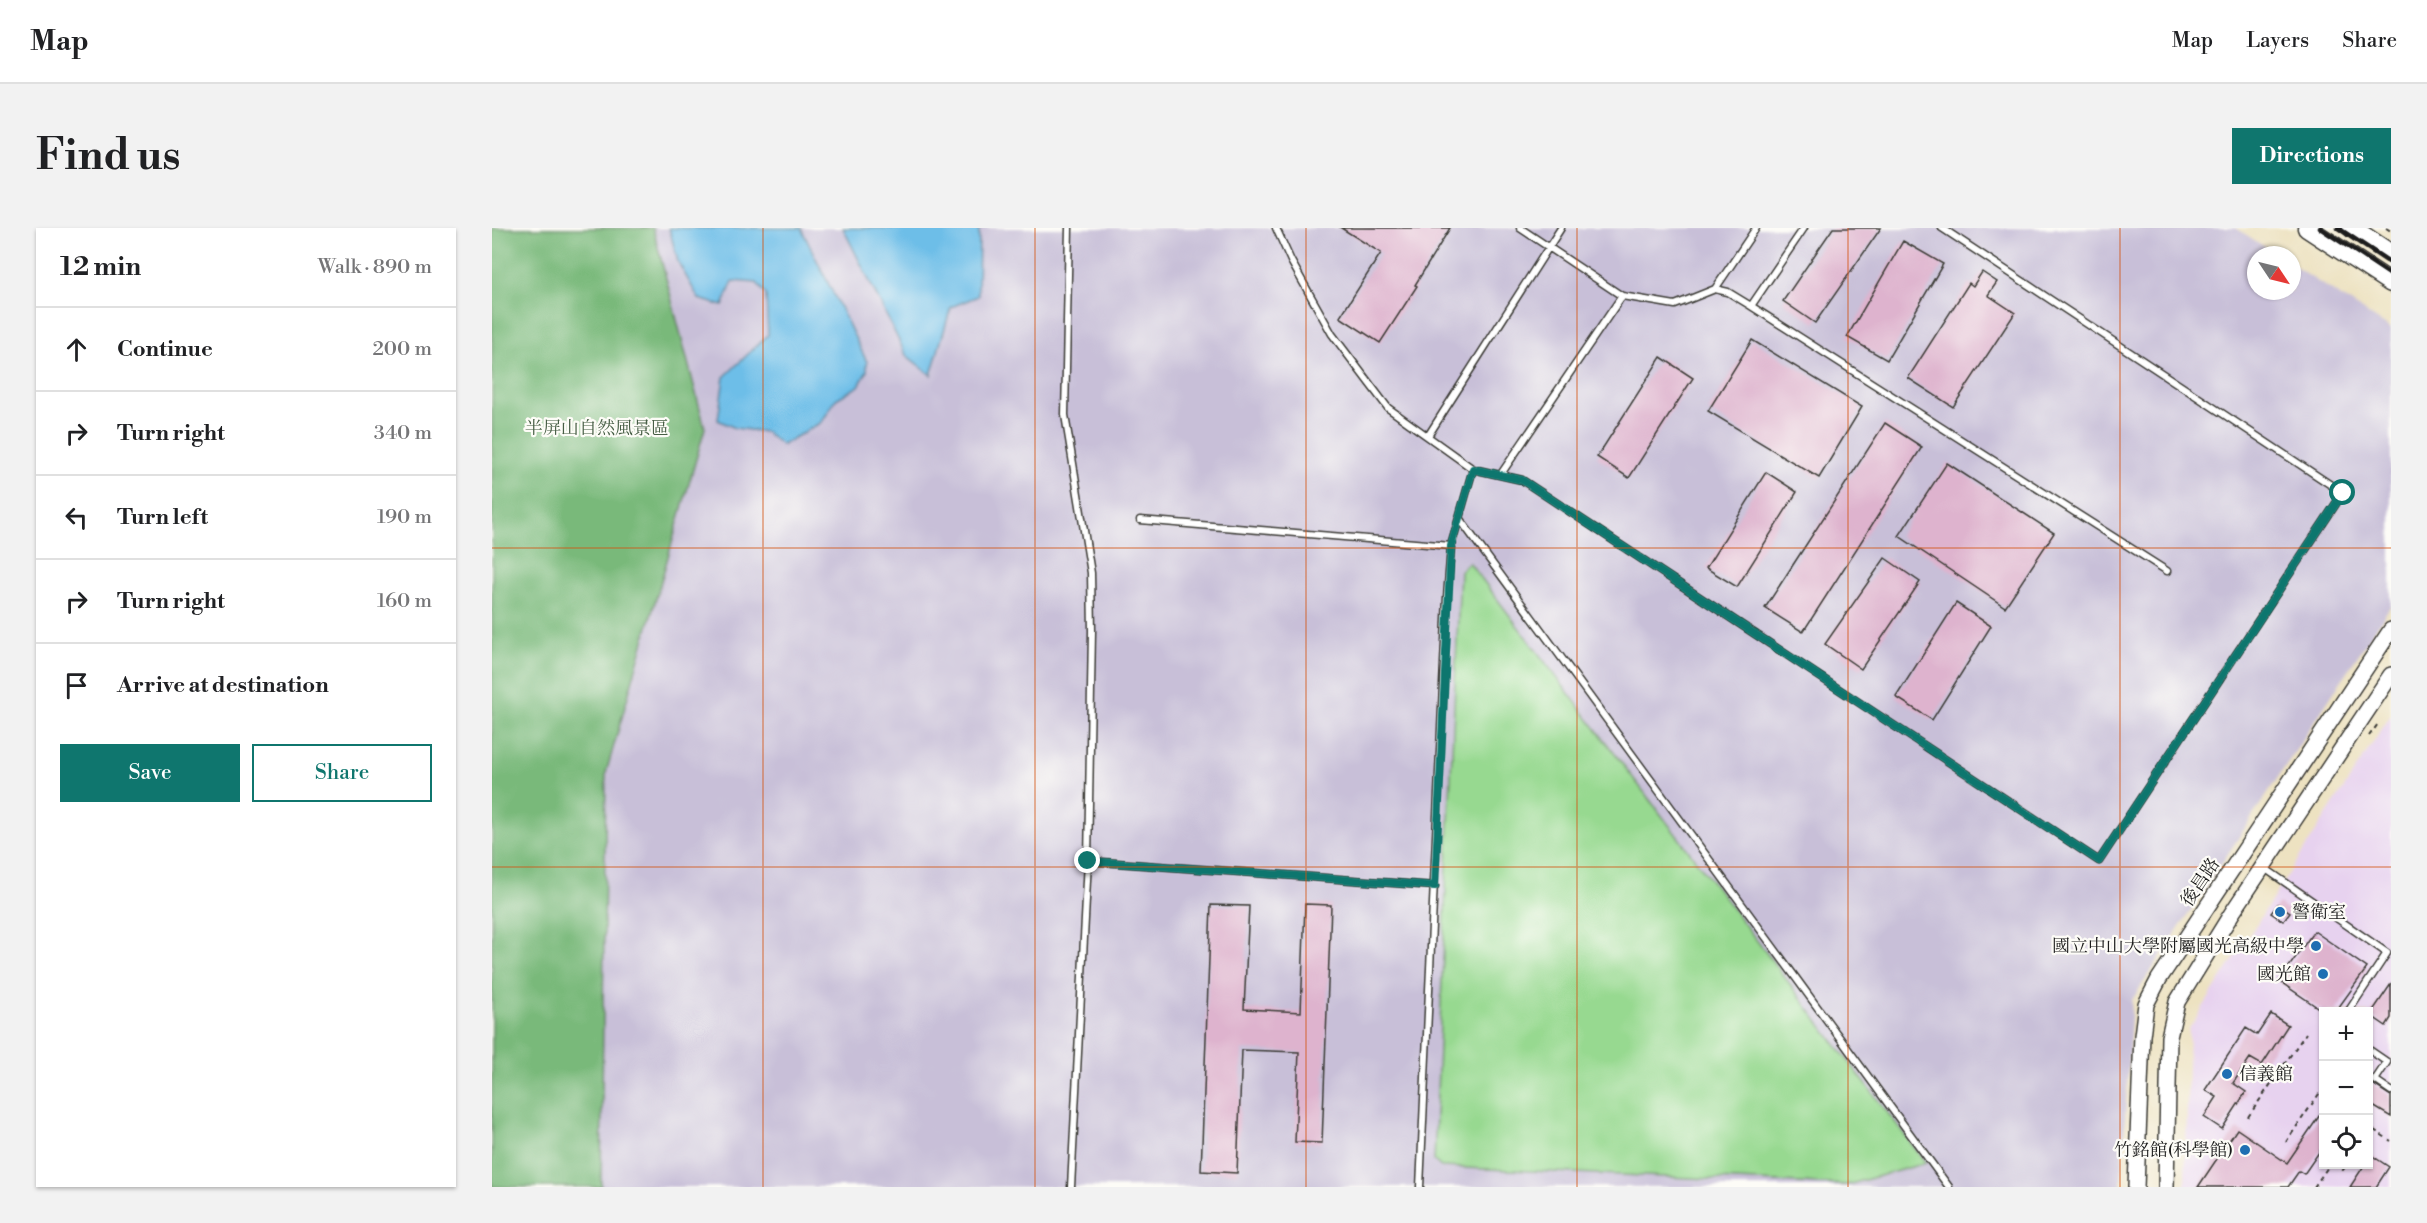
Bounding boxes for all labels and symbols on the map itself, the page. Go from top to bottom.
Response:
north arrow [2247,246,2301,300]
park label: 半屏山自然風景區 [525,417,669,440]
route start [2329,479,2355,505]
route end [1074,847,1100,873]
street label: 後昌路 [2176,853,2225,911]
place label: 警衛室 [2292,901,2346,924]
marker: 警衛室 [2273,905,2287,919]
place label: 國立中山大學附屬國光高級中學 [2052,935,2304,958]
marker: 國立中山大學附屬國光高級中學 [2309,939,2323,953]
place label: 國光館 [2257,963,2311,986]
marker: 國光館 [2316,967,2330,981]
place label: 信義館 [2239,1063,2293,1086]
marker: 信義館 [2220,1067,2234,1081]
place label: 竹銘館(科學館) [2114,1139,2233,1162]
marker: 竹銘館(科學館) [2238,1143,2252,1157]

